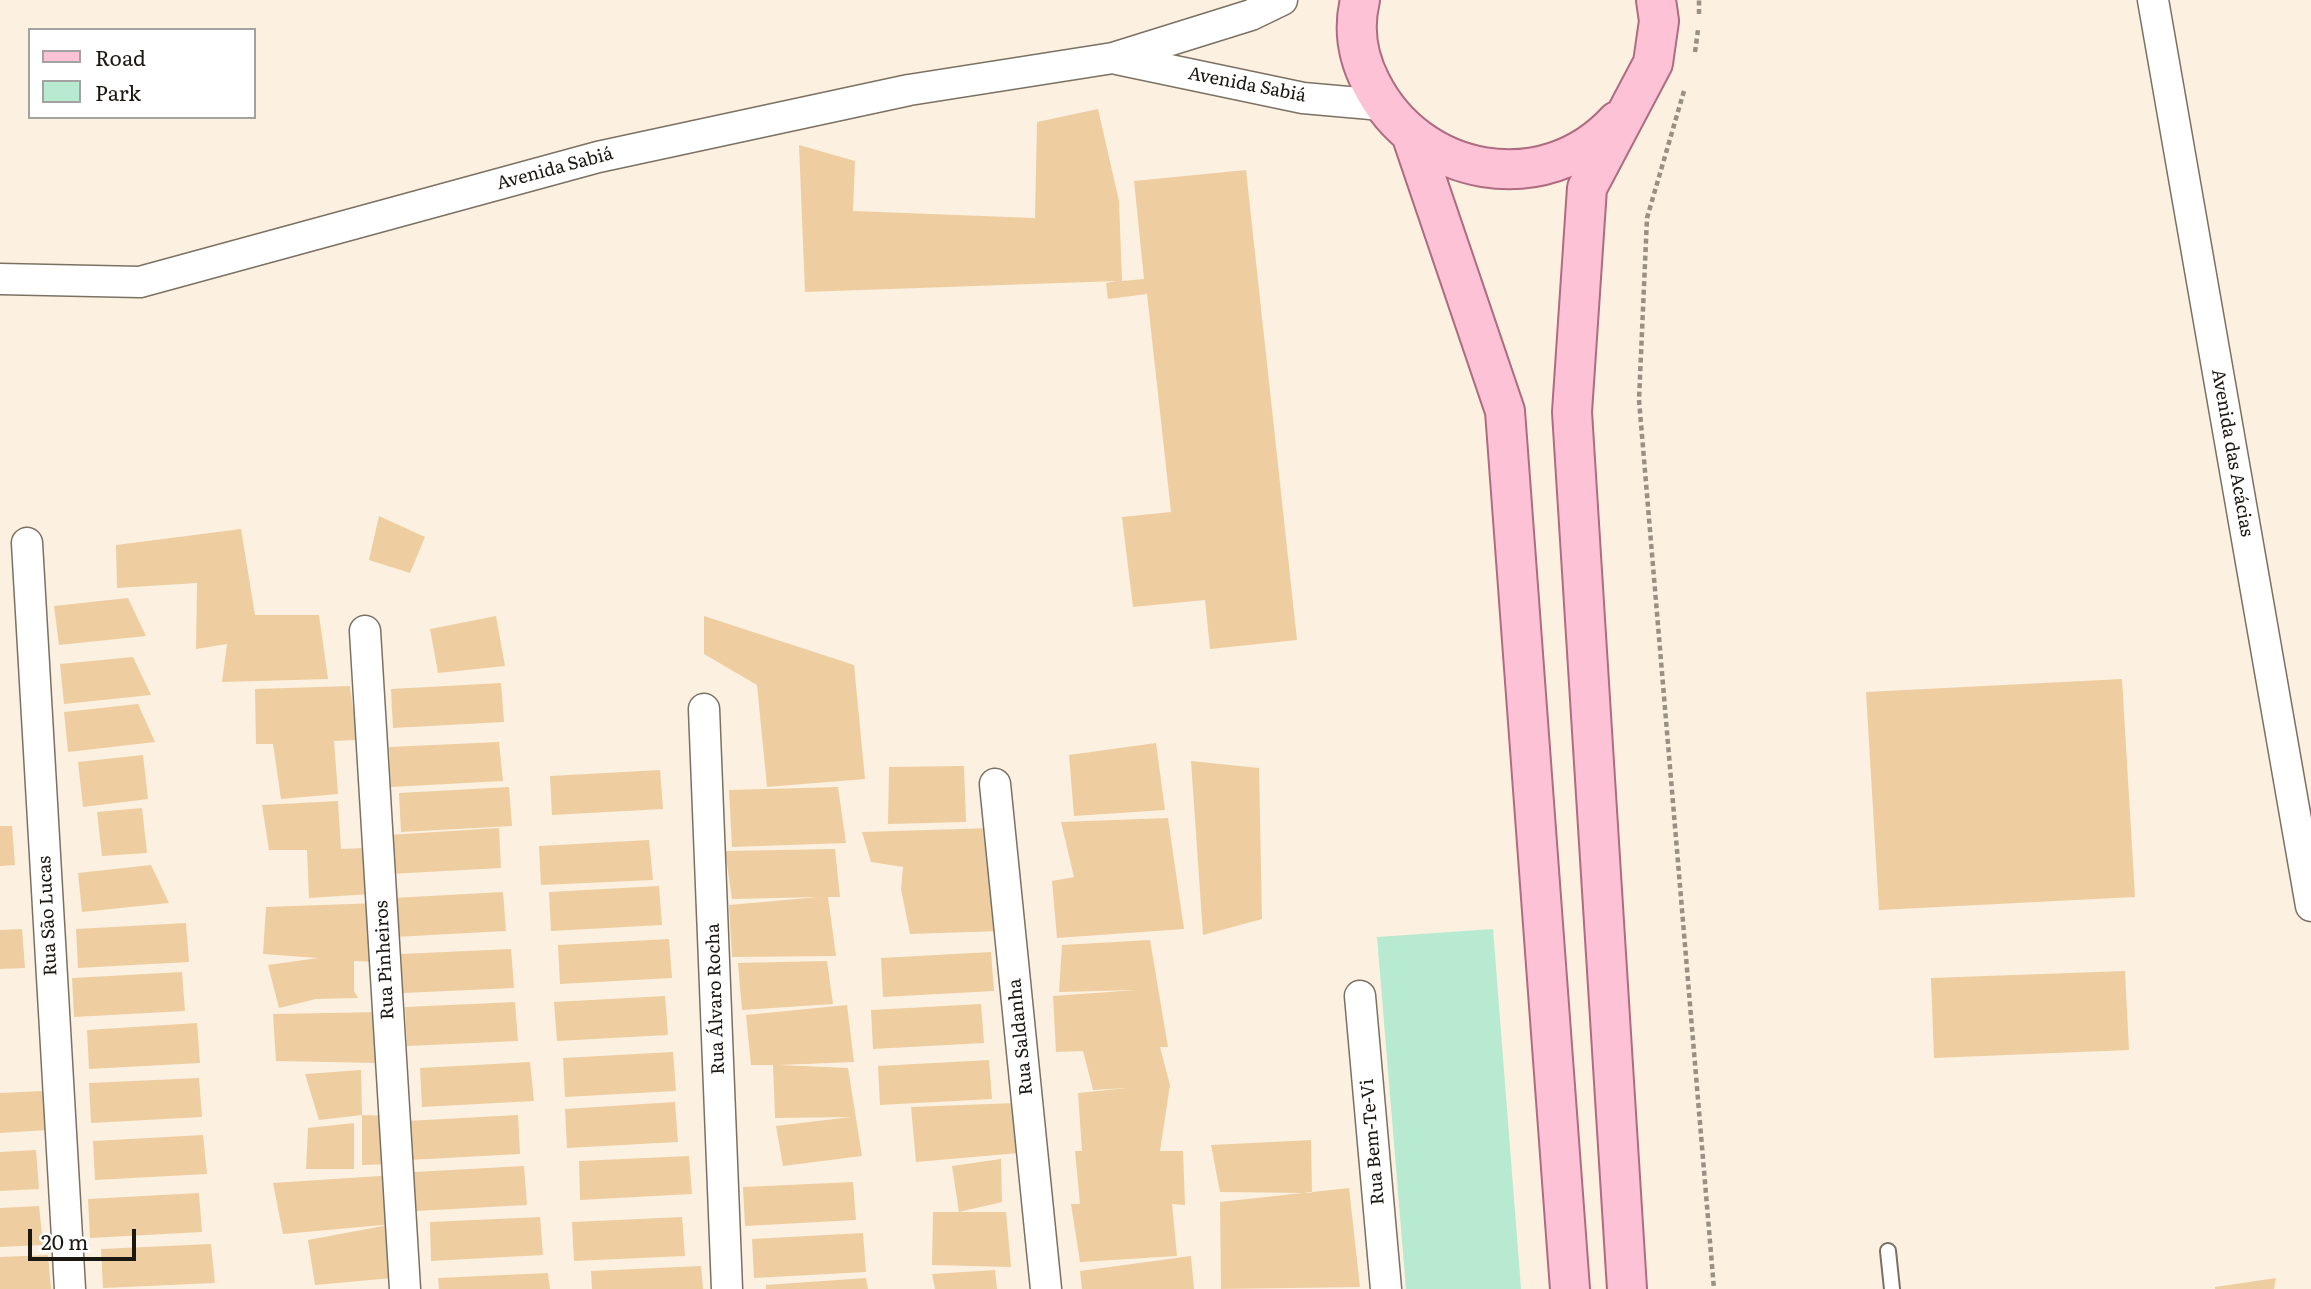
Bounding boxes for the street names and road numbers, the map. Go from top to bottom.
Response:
street label: Avenida Sabiá [1186,63,1308,107]
street label: Avenida Sabiá [494,143,616,195]
street label: Avenida das Acácias [2207,367,2257,539]
street label: Rua São Lucas [34,855,62,977]
street label: Rua Pinheiros [371,900,399,1020]
street label: Rua Álvaro Rocha [703,923,729,1075]
street label: Rua Saldanha [1004,978,1038,1096]
street label: Rua Bem-Te-Vi [1357,1078,1389,1206]

